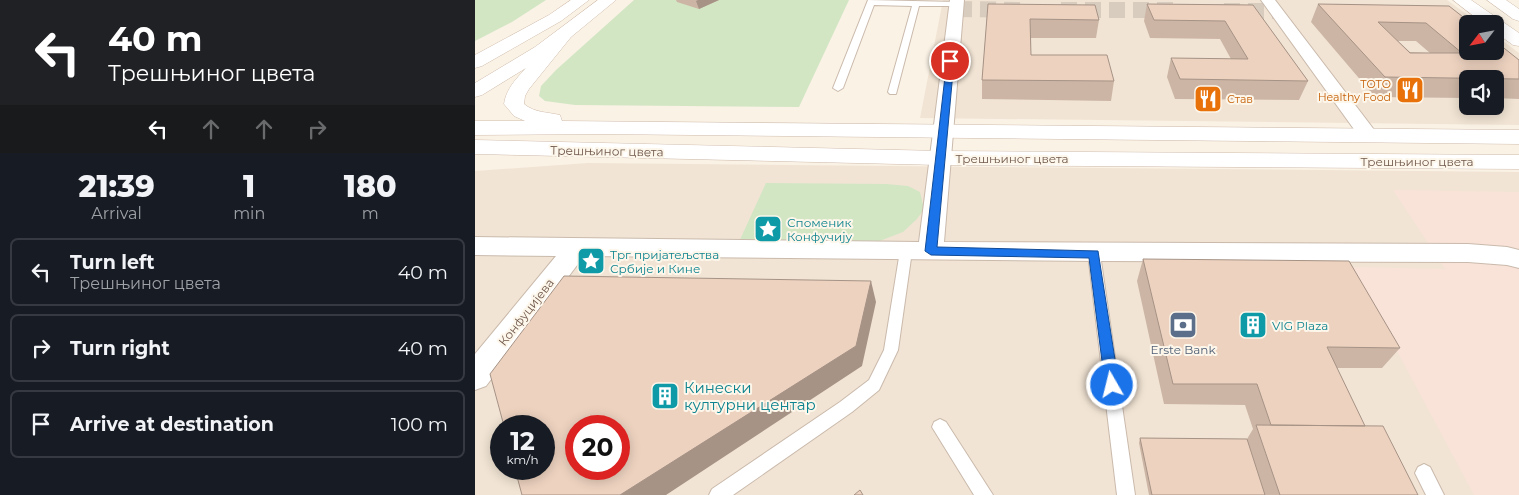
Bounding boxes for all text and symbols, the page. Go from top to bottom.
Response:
north arrow [1459,15,1504,60]
map controls [1459,15,1504,115]
text: 40 m [108,17,203,60]
icon: left [25,20,90,85]
pin [929,40,971,82]
icon: arrive [936,47,964,75]
text: Трешњиног цвета [108,60,315,87]
button: sound [1459,70,1504,115]
restaurant icon: TOTO Healthy Food [1395,75,1425,105]
place label: TOTO Healthy Food [1318,77,1391,104]
restaurant icon: Став [1193,84,1223,114]
place label: Став [1227,92,1253,106]
icon: left [144,115,172,143]
icon: ahead [197,115,225,143]
icon: ahead [250,115,278,143]
icon: right [303,115,331,143]
street label: Трешњиног цвета [550,143,664,159]
street label: Трешњиног цвета [955,151,1069,166]
street label: Трешњиног цвета [1360,154,1474,169]
text: 21:39 [78,168,155,205]
text: 1 [243,168,255,205]
text: 180 [344,168,397,205]
text: Arrival [91,204,142,223]
text: min [233,204,265,223]
text: m [362,204,379,223]
place icon: Споменик Конфучију [753,214,783,244]
place label: Споменик Конфучију [787,215,852,244]
place icon: Трг пријатељства Србије и Кине [576,246,606,276]
place label: Трг пријатељства Србије и Кине [610,247,719,276]
text: Turn left [70,251,155,274]
icon: left [27,258,55,286]
text: 40 m [398,261,448,284]
text: Трешњиног цвета [70,274,221,293]
street label: Конфуцијева [495,275,557,349]
bank icon: Erste Bank [1168,310,1198,340]
building icon: VIG Plaza [1238,310,1268,340]
place label: VIG Plaza [1272,318,1328,333]
icon: right [27,334,55,362]
text: Turn right [70,337,170,360]
text: 40 m [398,337,448,360]
place label: Erste Bank [1150,342,1216,357]
position arrow [1085,358,1137,410]
place label: Кинески културни центар [684,378,816,414]
building icon: Кинески културни центар [650,381,680,411]
icon: arrive [27,410,55,438]
text: Arrive at destination [70,413,274,436]
text: 100 m [391,413,448,436]
speed limit sign: 20 [565,415,630,480]
text: 12 [510,426,535,456]
text: km/h [506,452,539,467]

